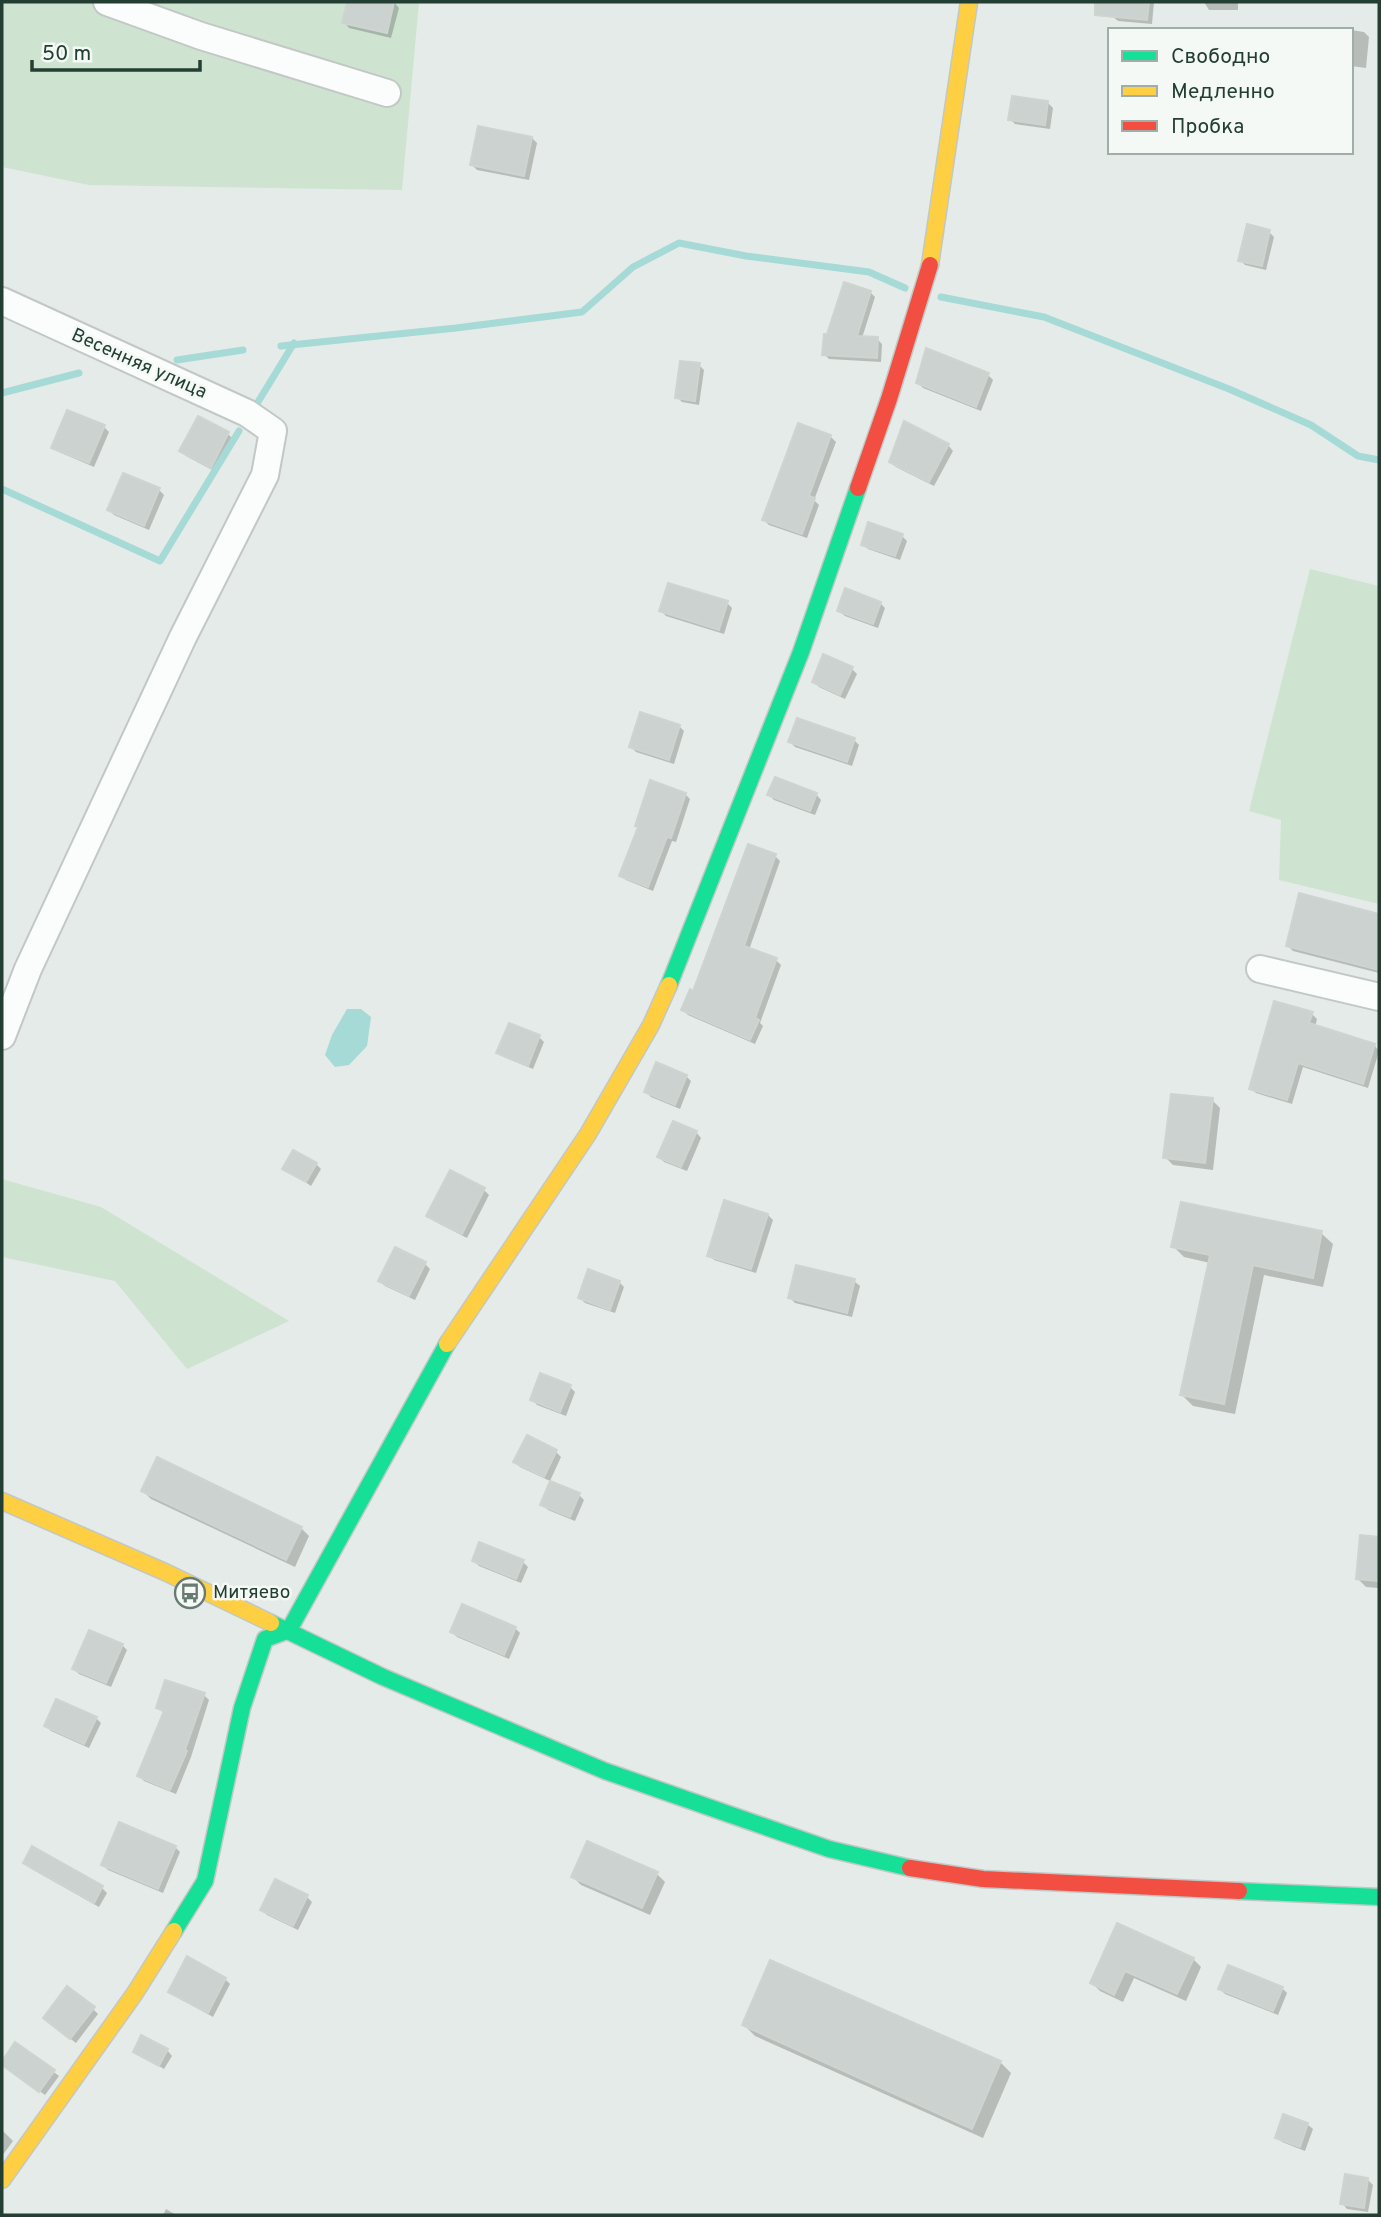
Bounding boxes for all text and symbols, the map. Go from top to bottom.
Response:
scale bar [32,28,200,72]
legend [1108,28,1353,154]
text: 50 m [42,41,91,68]
text: Свободно [1171,44,1270,71]
text: Медленно [1171,79,1275,106]
text: Пробка [1171,114,1244,141]
street label: Весенняя улица [68,323,210,405]
bus stop icon: Митяево [173,1576,207,1610]
place label: Митяево [213,1581,290,1605]

